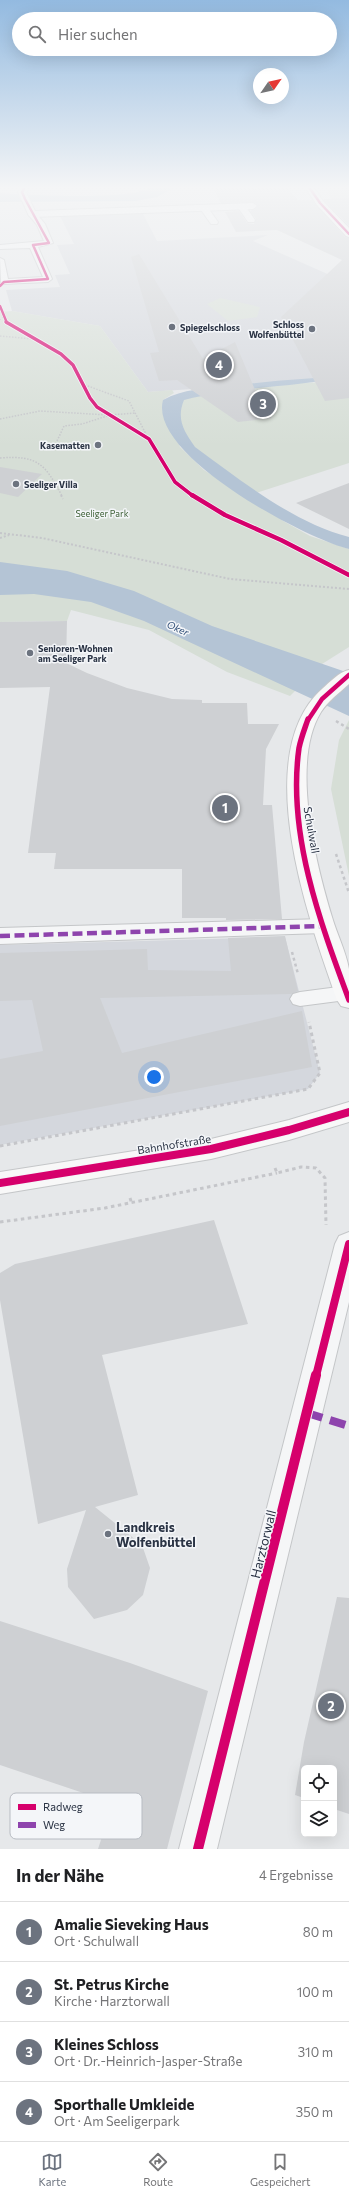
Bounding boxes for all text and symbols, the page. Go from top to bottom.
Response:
search box [12,12,337,56]
icon: search [26,23,48,45]
text: Hier suchen [58,25,138,43]
north arrow [253,68,289,104]
place label: Schloss Wolfenbüttel [249,319,304,340]
marker: Spiegelschloss [167,322,177,332]
place label: Spiegelschloss [180,322,240,333]
marker: Schloss Wolfenbüttel [307,324,317,334]
pin: 4 [206,350,232,380]
pin: 3 [250,389,276,419]
place label: Kasematten [40,440,90,451]
marker: Kasematten [93,440,103,450]
marker: Seeliger Villa [11,479,21,489]
place label: Seeliger Villa [24,479,78,490]
park label: Seeliger Park [75,508,129,519]
water label: Oker [165,618,192,638]
place label: Senioren-Wohnen am Seeliger Park [38,643,113,664]
marker: Senioren-Wohnen am Seeliger Park [25,648,35,658]
pin: 1 [212,793,238,823]
street label: Schulwall [302,806,322,854]
your location [144,1067,164,1087]
street label: Bahnhofstraße [136,1132,212,1156]
street label: Harztorwall [247,1508,279,1580]
place label: Landkreis Wolfenbüttel [116,1519,196,1550]
marker: Landkreis Wolfenbüttel [103,1529,113,1539]
pin: 2 [318,1691,344,1721]
map controls [301,1765,337,1837]
button: locate [301,1765,337,1801]
legend [10,1793,142,1839]
text: Radweg [43,1800,83,1813]
button: layers [301,1801,337,1837]
text: Weg [43,1818,65,1831]
text: In der Nähe [16,1865,104,1886]
text: 4 Ergebnisse [259,1867,333,1883]
text: Amalie Sieveking Haus [54,1915,209,1933]
text: 1 [26,1924,32,1940]
text: 80 m [303,1924,333,1940]
text: Ort · Schulwall [54,1933,139,1949]
text: St. Petrus Kirche [54,1975,169,1993]
text: 2 [25,1984,33,2000]
text: 100 m [297,1984,333,2000]
text: Kirche · Harztorwall [54,1993,170,2009]
text: Kleines Schloss [54,2035,159,2053]
text: 3 [25,2044,33,2060]
text: 310 m [298,2044,333,2060]
text: Ort · Dr.-Heinrich-Jasper-Straße [54,2053,242,2069]
text: Sporthalle Umkleide [54,2095,194,2113]
text: 4 [25,2104,33,2120]
text: 350 m [296,2104,333,2120]
text: Ort · Am Seeligerpark [54,2113,180,2129]
tab: Karte [38,2151,66,2188]
tab: Route [143,2151,173,2188]
tab: Gespeichert [250,2151,311,2188]

